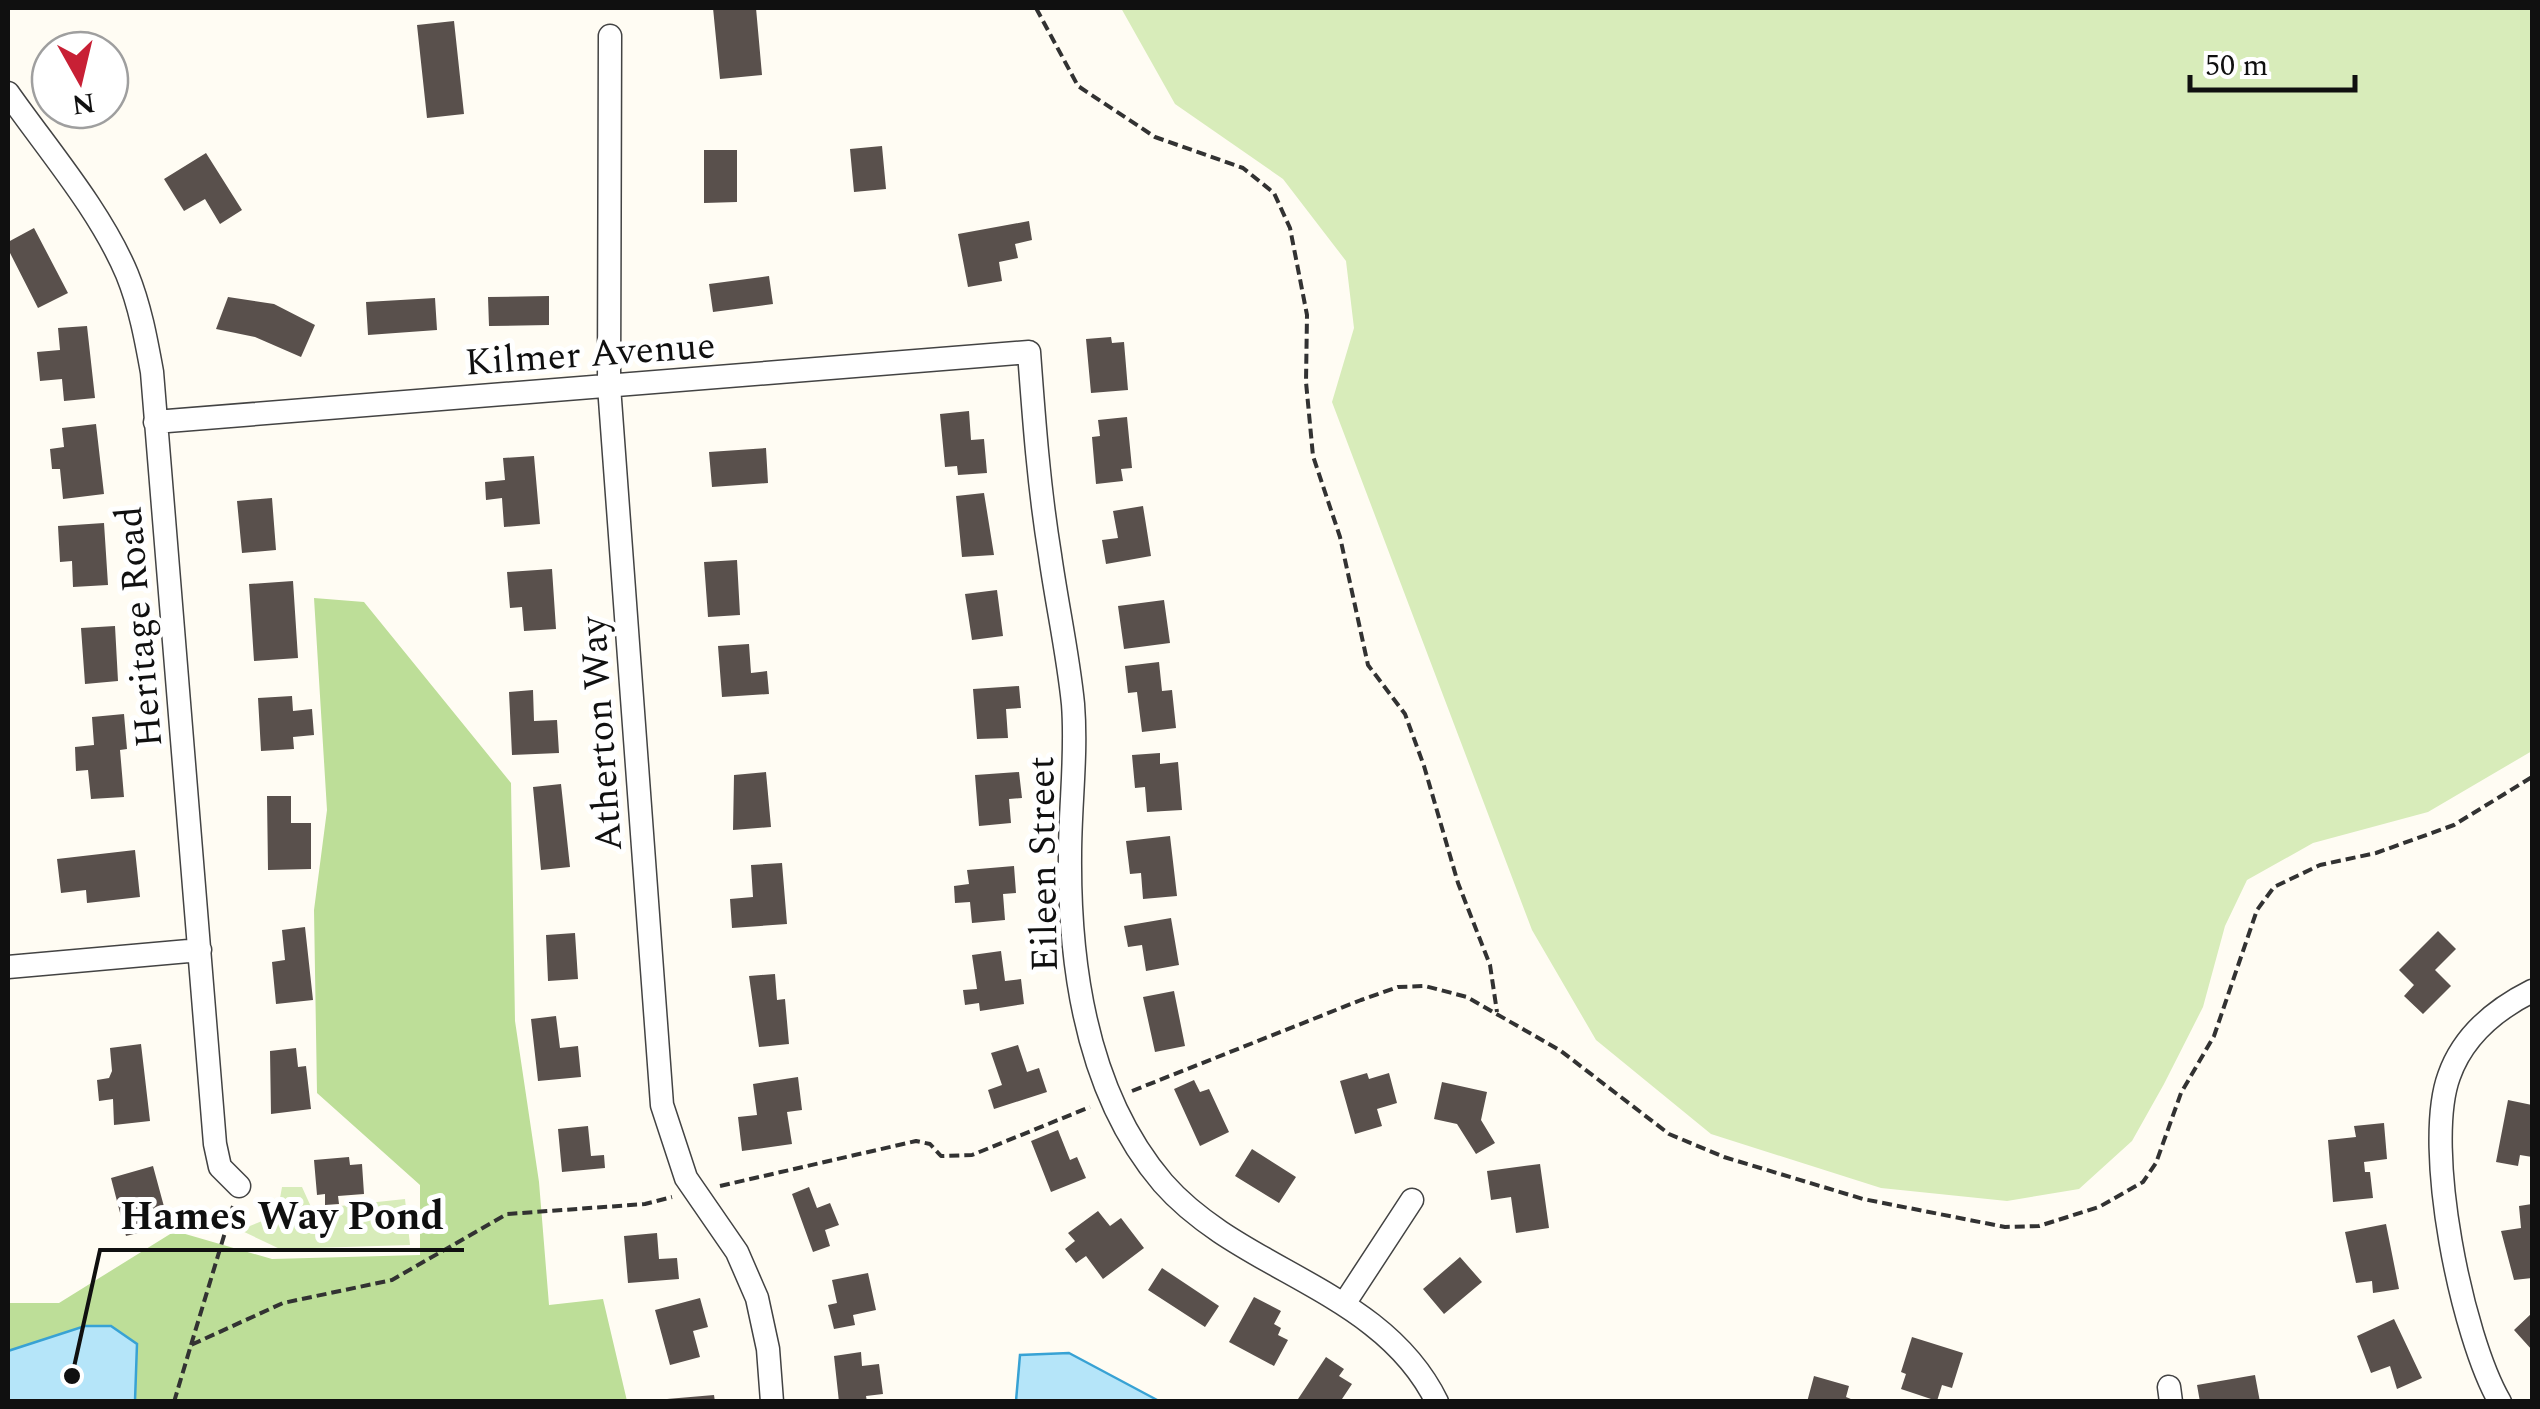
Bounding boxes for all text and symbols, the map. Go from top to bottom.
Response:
north arrow [30,30,130,130]
scale bar [2190,30,2355,92]
text: 50 m [2205,43,2268,89]
text: N [69,80,98,126]
street label: Kilmer Avenue [463,317,717,393]
street label: Heritage Road [101,504,179,750]
street label: Atherton Way [565,613,639,853]
street label: Eileen Street [1013,755,1075,972]
callout: Hames Way Pond [100,1180,464,1250]
text: Hames Way Pond [120,1187,444,1248]

